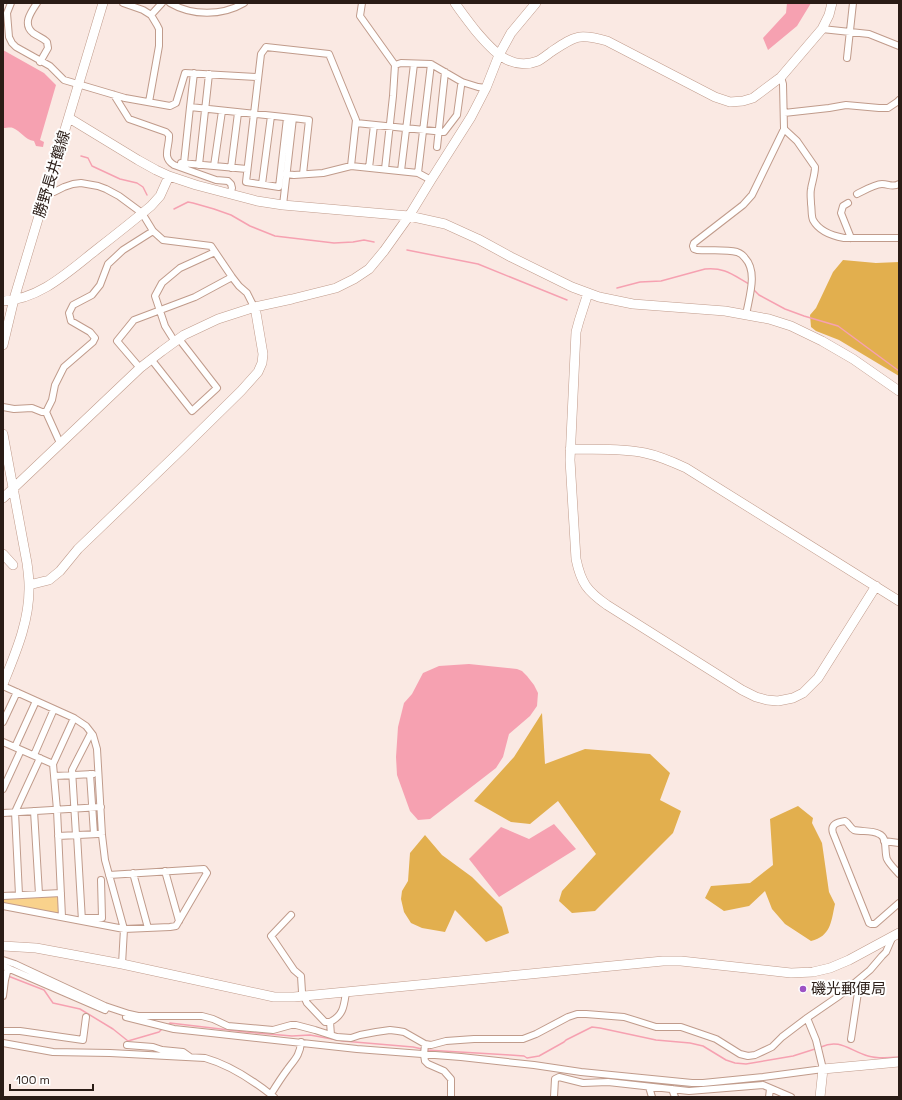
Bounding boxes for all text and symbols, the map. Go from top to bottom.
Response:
street label: 勝野長井鶴線 [29,128,74,220]
place label: 磯光郵便局 [811,979,886,998]
marker: 磯光郵便局 [798,984,808,994]
scale bar [10,1066,93,1092]
text: 100 m [16,1072,50,1088]

